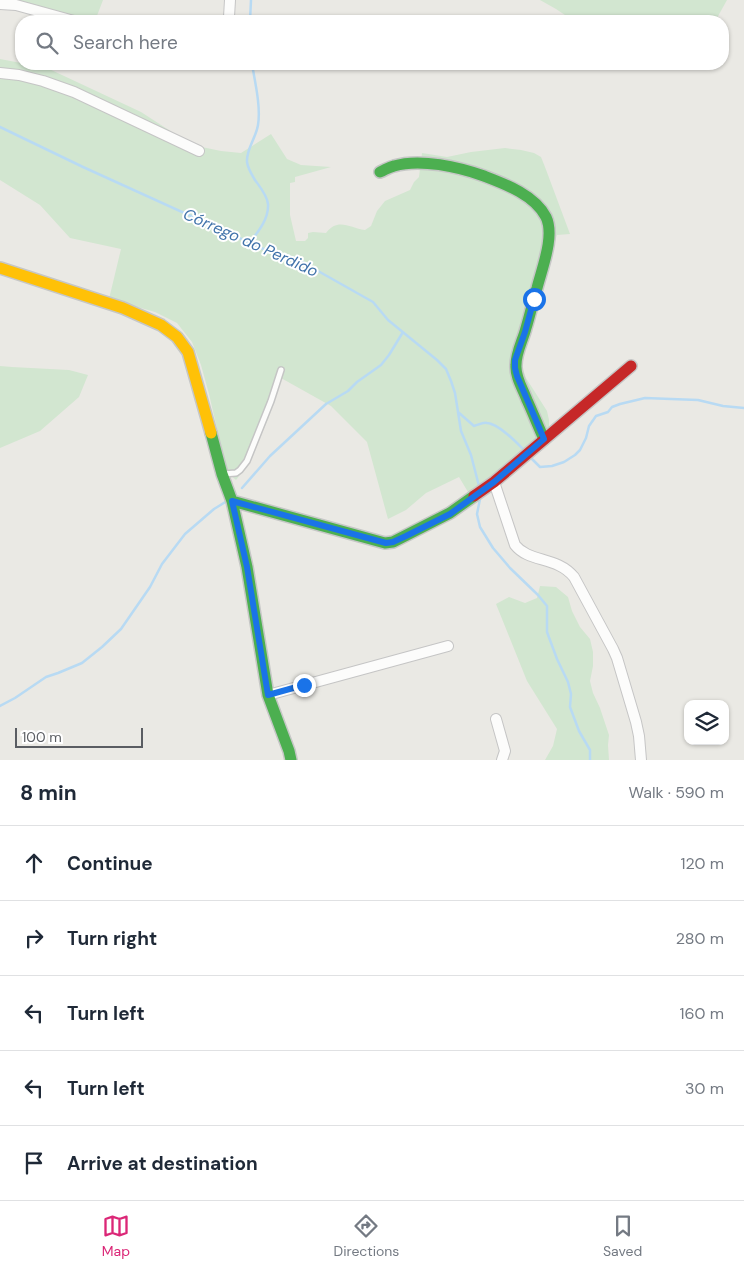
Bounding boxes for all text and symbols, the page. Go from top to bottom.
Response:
search box [15,15,729,70]
icon: search [33,29,61,57]
text: Search here [73,30,178,55]
water label: Córrego do Perdido [180,203,322,282]
route start [523,288,546,311]
route end [293,674,316,697]
map controls [684,700,729,745]
button: layers [684,700,729,745]
scale bar [15,725,142,748]
text: 100 m [22,728,62,746]
text: 8 min [20,779,77,807]
text: Walk · 590 m [628,782,724,803]
icon: ahead [20,849,48,877]
text: Continue [67,851,153,876]
text: 120 m [680,853,724,874]
icon: right [20,924,48,952]
text: Turn right [67,926,157,951]
text: 280 m [676,928,724,949]
icon: left [20,999,48,1027]
text: Turn left [67,1001,145,1026]
text: 160 m [680,1003,724,1024]
icon: left [20,1074,48,1102]
text: Turn left [67,1076,145,1101]
text: 30 m [685,1078,724,1099]
icon: arrive [20,1149,48,1177]
text: Arrive at destination [67,1151,258,1176]
tab: Map [102,1212,130,1260]
tab: Directions [334,1212,399,1260]
tab: Saved [603,1212,642,1260]

